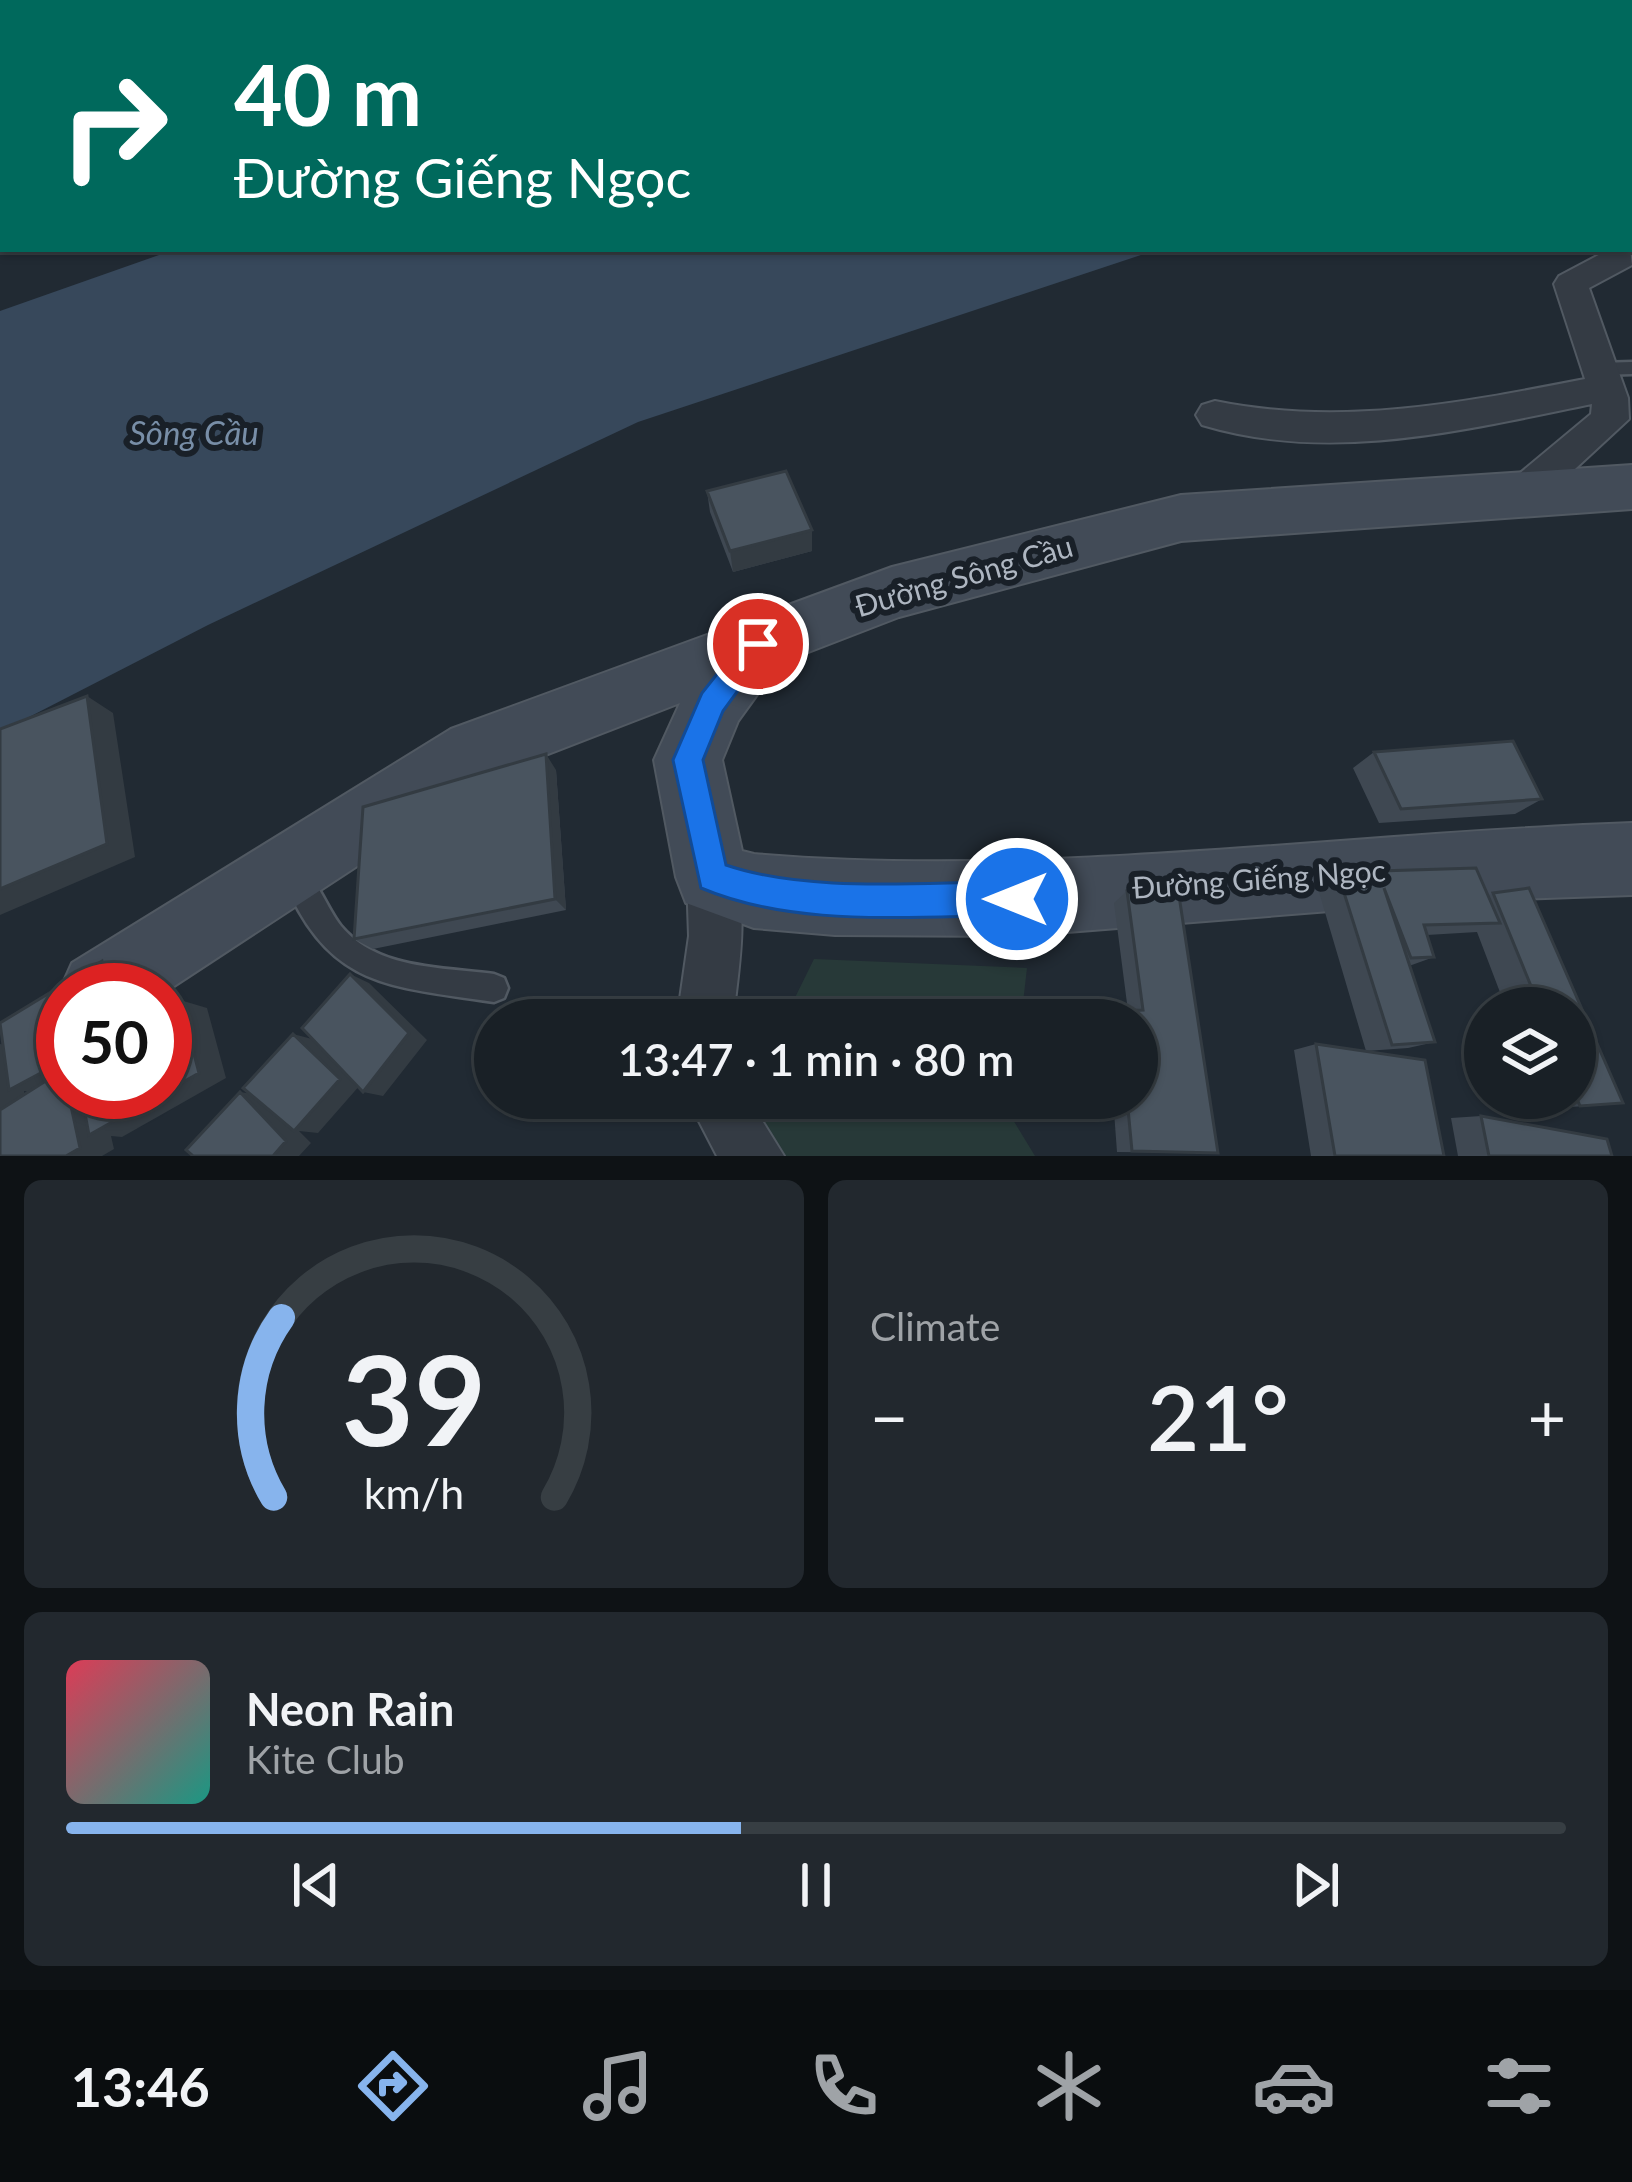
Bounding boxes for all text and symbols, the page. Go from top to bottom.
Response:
text: 40 m [234,43,422,144]
icon: right [36,48,192,204]
text: Đường Giếng Ngọc [234,145,691,210]
water label: Sông Cầu [129,412,259,452]
street label: Đường Sông Cầu [850,527,1077,623]
pin [707,593,809,695]
icon: arrive [725,611,791,677]
position arrow [954,836,1080,962]
street label: Đường Giếng Ngọc [1131,851,1387,905]
speed limit sign: 50 [36,963,192,1119]
map controls [1464,987,1596,1119]
button: layers [1464,987,1596,1119]
text: 13:47 · 1 min · 80 m [618,1032,1014,1086]
text: Climate [870,1303,1000,1349]
text: 39 [342,1323,486,1473]
text: 21° [1147,1362,1289,1470]
text: − [870,1377,908,1456]
text: + [1528,1377,1566,1456]
text: km/h [364,1467,464,1518]
text: Neon Rain [246,1682,454,1736]
text: Kite Club [246,1736,405,1782]
icon: previous [283,1852,349,1918]
icon: pause [783,1852,849,1918]
icon: next [1283,1852,1349,1918]
icon: directions [351,2044,435,2128]
icon: music [576,2044,660,2128]
icon: phone [802,2044,886,2128]
icon: climate [1027,2044,1111,2128]
icon: car [1252,2044,1336,2128]
icon: filters [1477,2044,1561,2128]
text: 13:46 [71,2054,210,2119]

